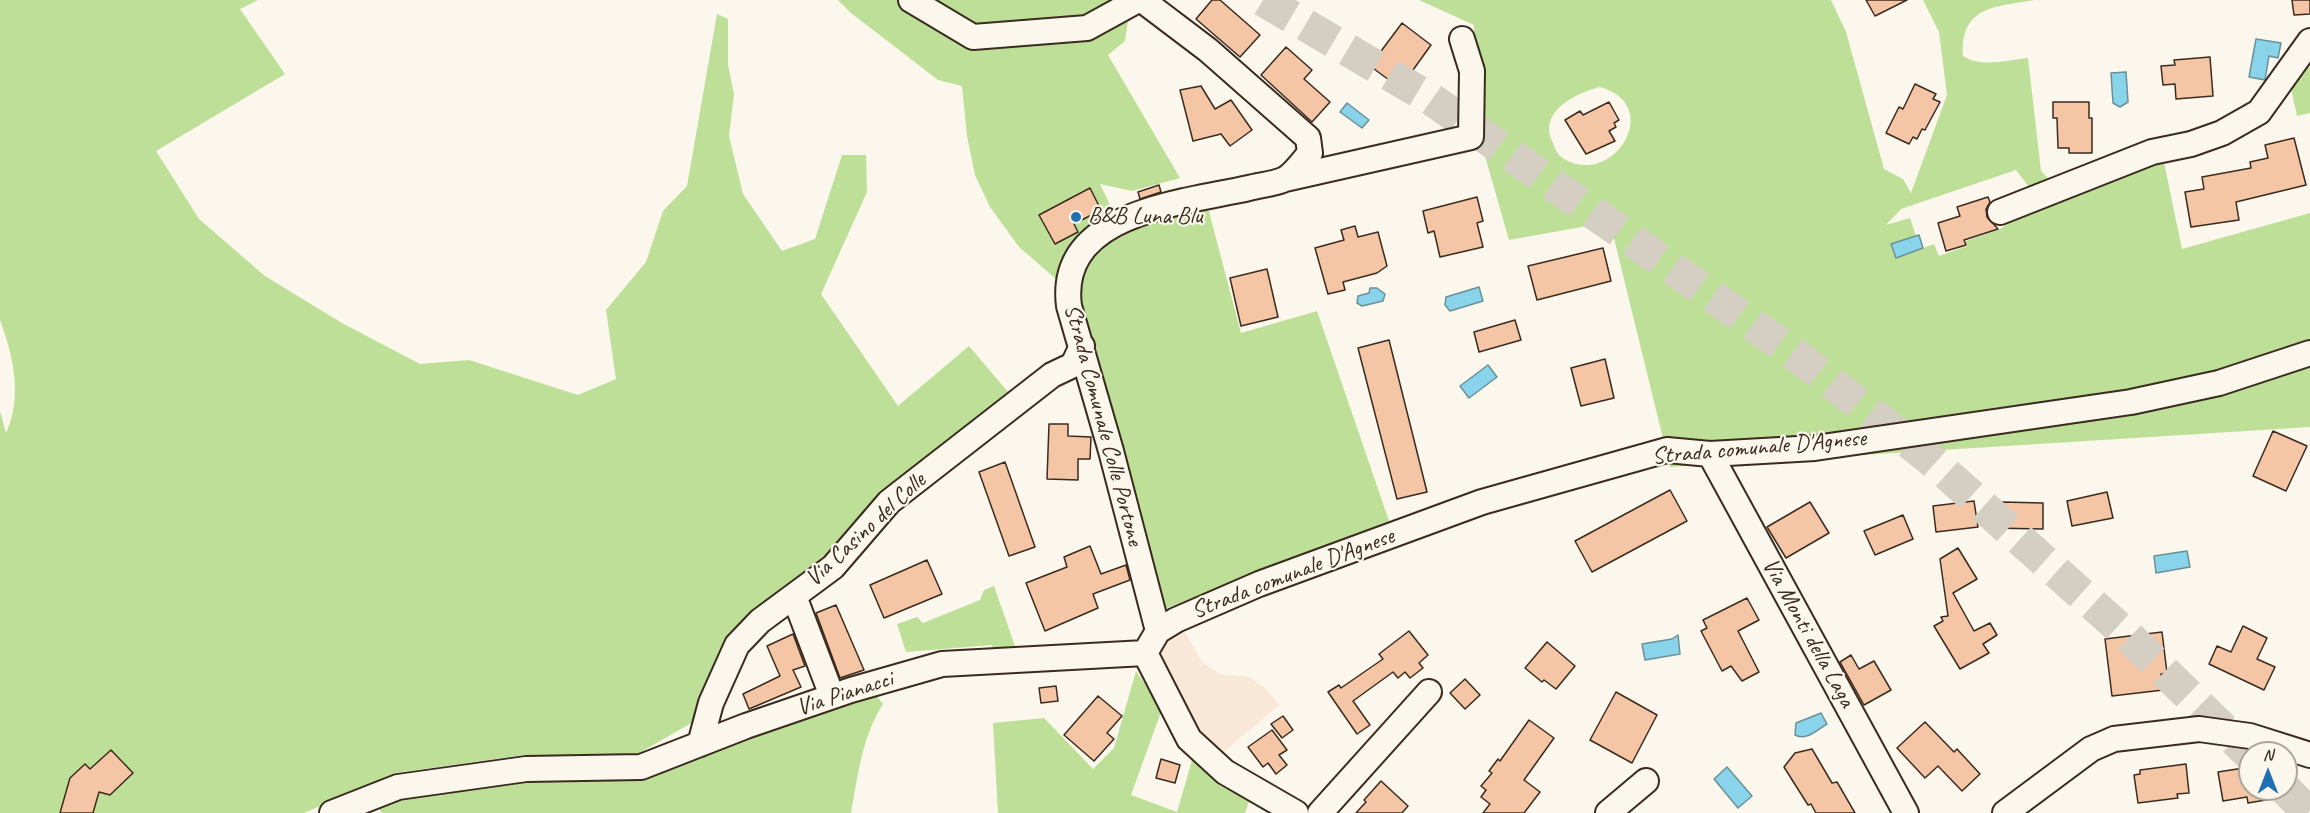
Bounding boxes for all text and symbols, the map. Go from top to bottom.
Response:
place label: B&B Luna Blu [1088,203,1202,231]
marker: B&B Luna Blu [1069,210,1083,224]
street label: Strada Comunale Colle Portone [1057,301,1149,549]
street label: Strada comunale D'Agnese [1651,424,1867,472]
street label: Via Casino del Colle [800,467,932,593]
street label: Strada comunale D'Agnese [1188,522,1398,626]
street label: Via Monti della Laga [1755,553,1861,713]
street label: Via Pianacci [793,665,897,723]
north arrow [2238,741,2298,801]
text: N [2263,745,2273,765]

